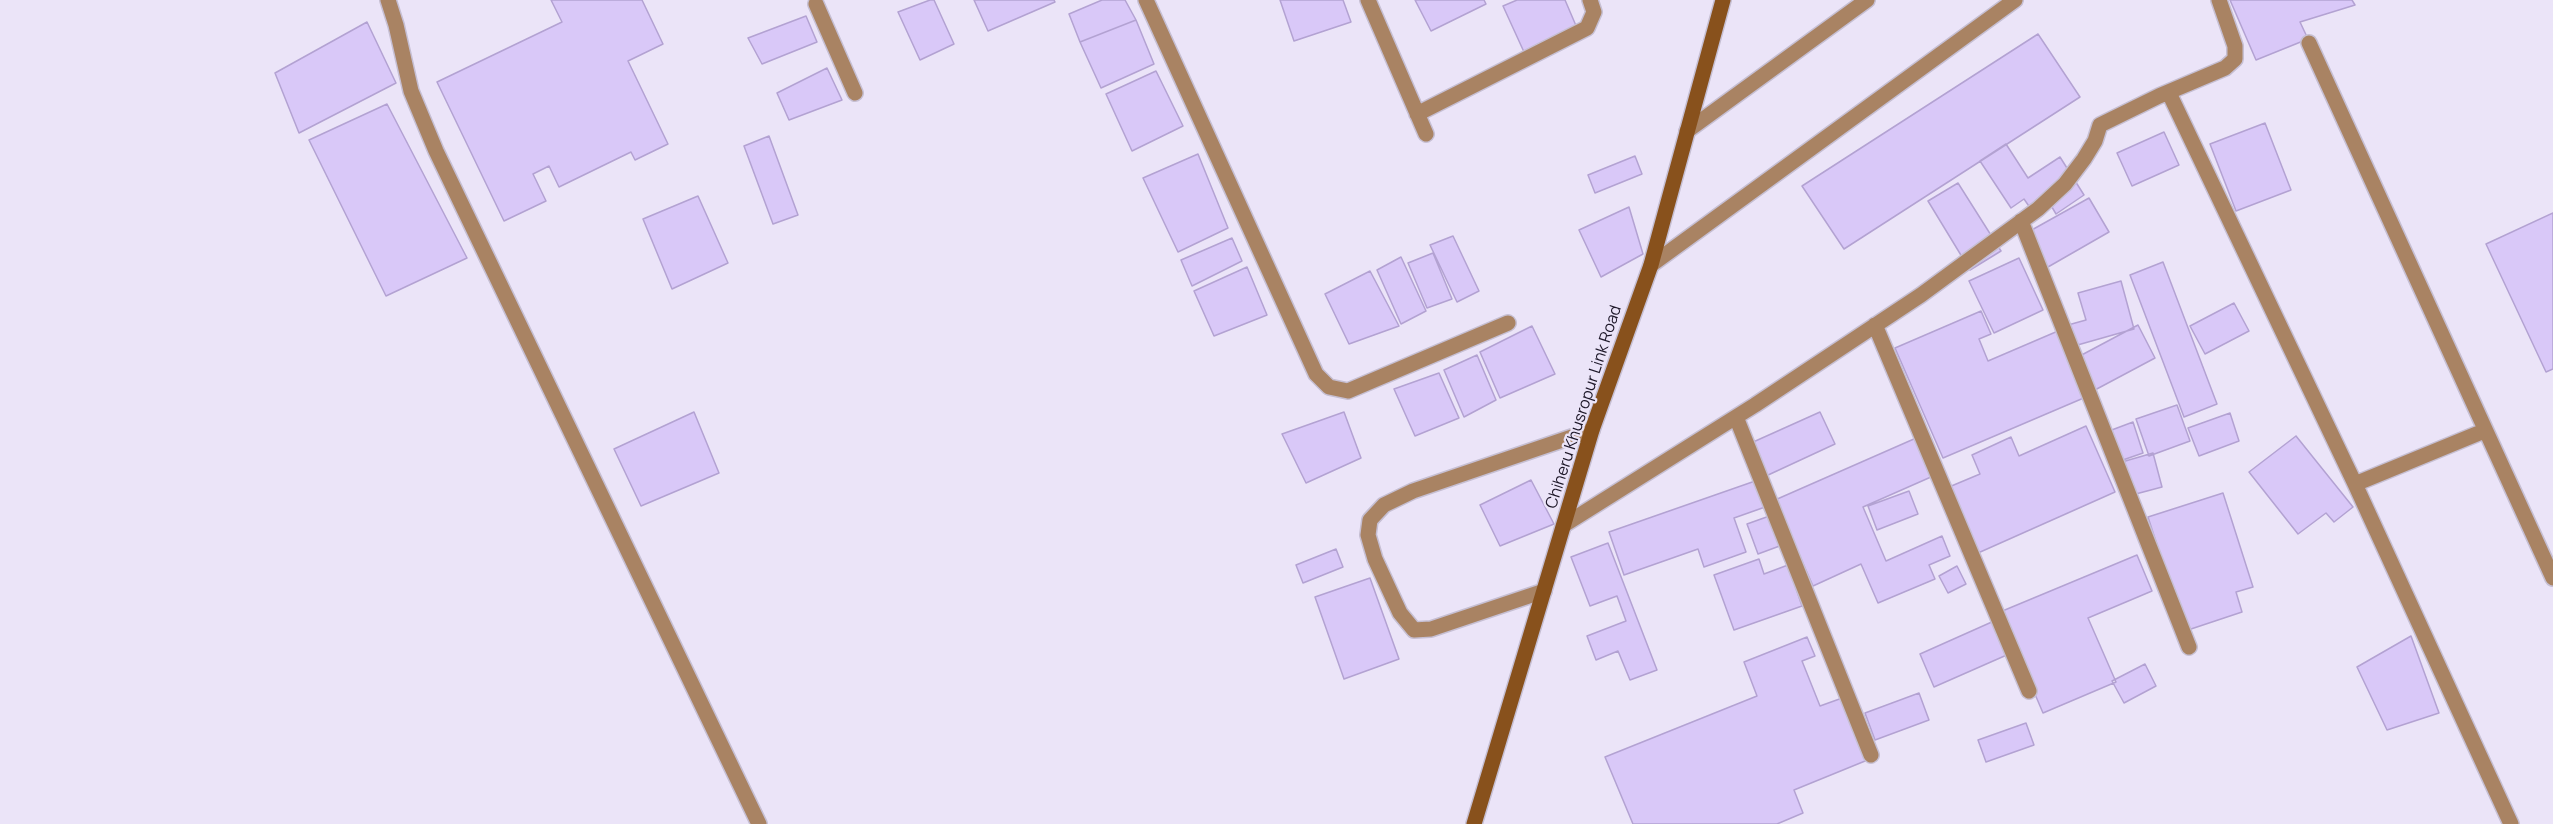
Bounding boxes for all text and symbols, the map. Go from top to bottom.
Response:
street label: Chiheru Khusropur Link Road [1542,303,1626,511]

